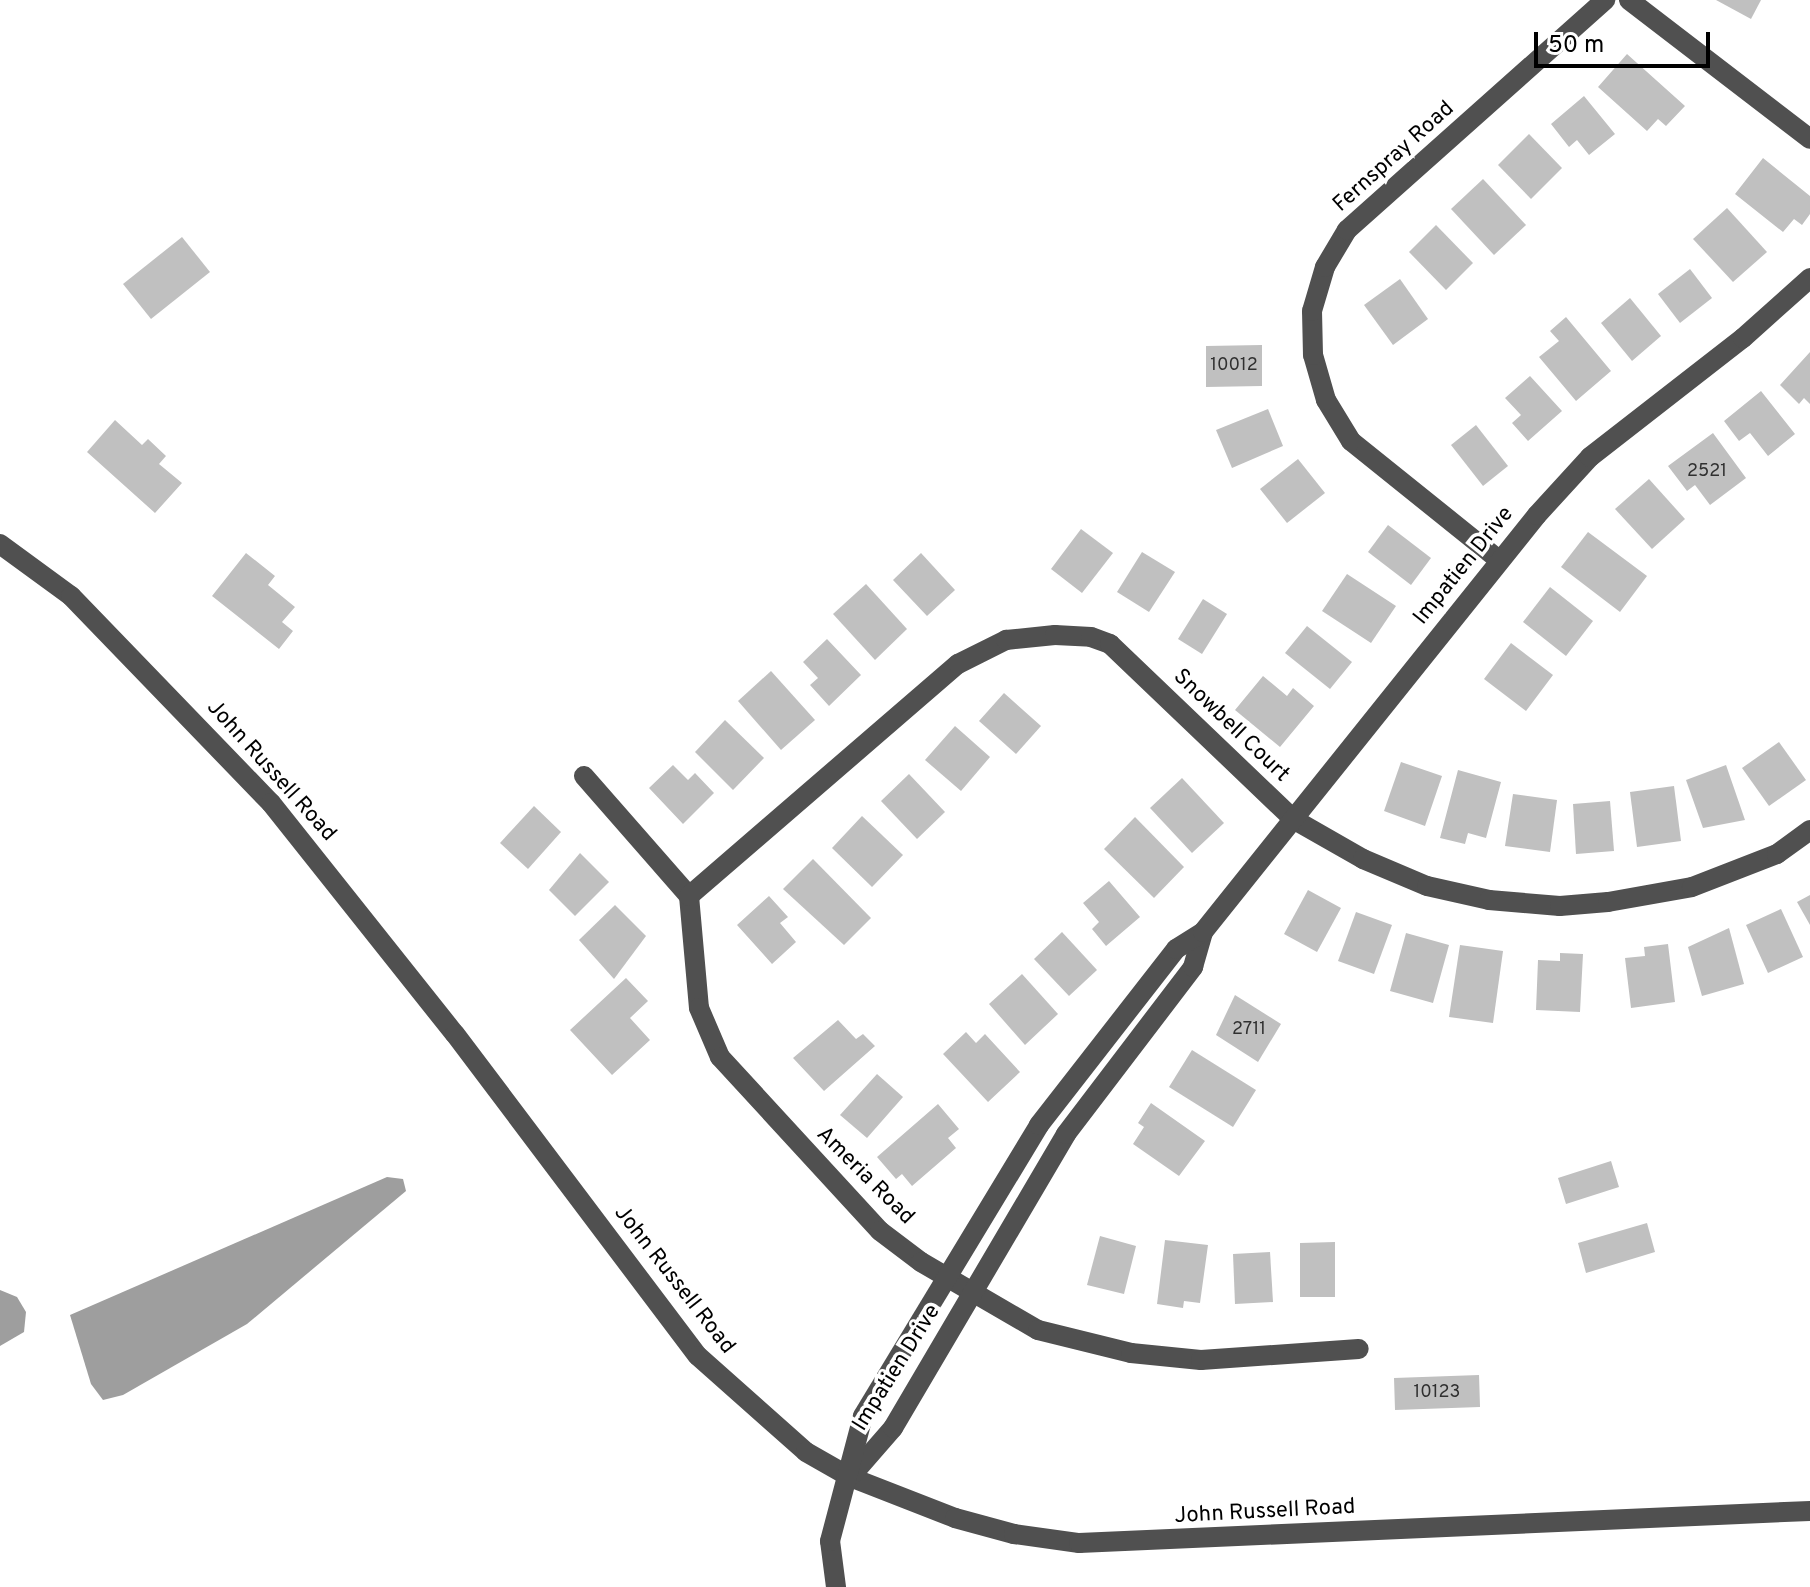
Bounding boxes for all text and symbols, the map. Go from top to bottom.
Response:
scale bar [1538,16,1714,66]
text: 50 m [1548,31,1604,61]
street label: Fernspray Road [1328,96,1460,218]
house number: 10012 [1210,355,1258,377]
house number: 2521 [1687,461,1727,483]
street label: Impatien Drive [1408,502,1520,630]
street label: Snowbell Court [1167,664,1295,788]
street label: John Russell Road [201,695,341,847]
house number: 2711 [1232,1019,1266,1041]
street label: Ameria Road [811,1122,919,1230]
street label: John Russell Road [608,1201,740,1359]
street label: Impatien Drive [848,1300,946,1436]
house number: 10123 [1414,1382,1460,1404]
street label: John Russell Road [1174,1494,1356,1530]

